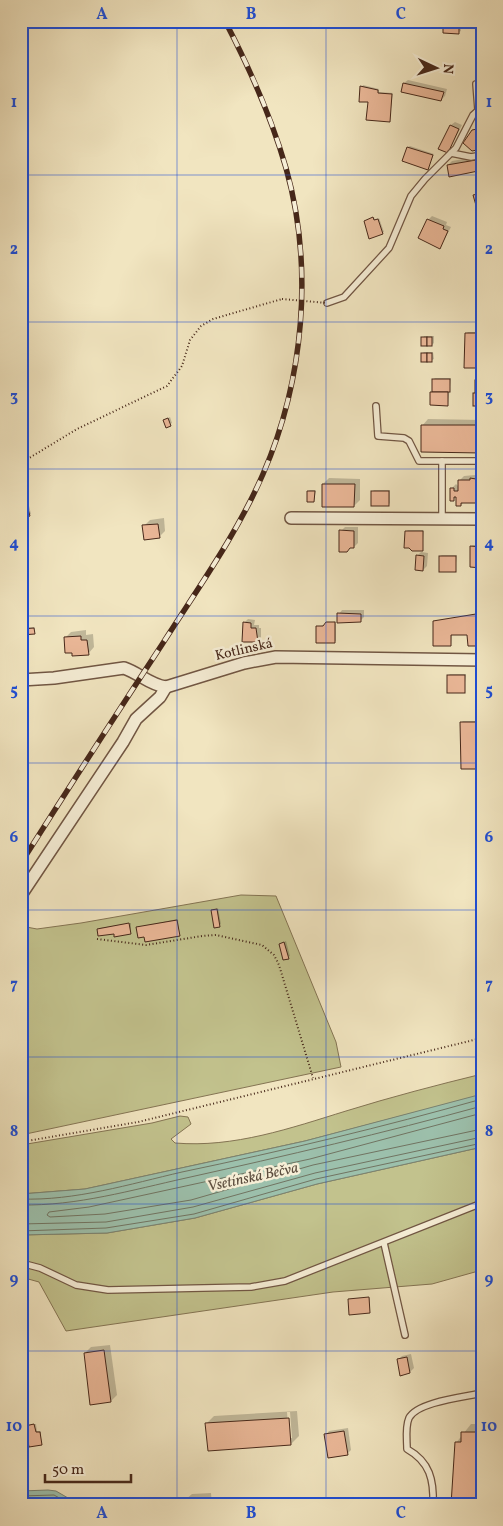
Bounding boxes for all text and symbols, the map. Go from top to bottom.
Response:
text: A [96,4,108,26]
text: B [246,4,257,26]
text: C [396,4,406,26]
north arrow [410,42,460,92]
text: N [438,63,457,75]
text: 1 [11,92,17,114]
text: 1 [486,92,492,114]
text: 2 [10,239,18,261]
text: 2 [485,239,493,261]
text: 3 [10,386,18,408]
text: 3 [485,386,493,408]
text: 4 [9,533,19,555]
text: 4 [484,533,494,555]
street label: Kotlinská [213,634,275,666]
text: 5 [10,680,18,702]
text: 5 [485,680,493,702]
text: 6 [10,827,19,849]
text: 6 [485,827,494,849]
text: 7 [10,974,18,996]
text: 7 [485,974,493,996]
text: 8 [10,1121,18,1143]
text: 8 [485,1121,493,1143]
water label: Vsetínská Bečva [206,1158,300,1198]
text: 9 [10,1269,19,1291]
text: 9 [485,1269,494,1291]
text: 10 [6,1416,22,1438]
text: 10 [481,1416,497,1438]
scale bar [45,1451,131,1483]
text: 50 m [52,1460,84,1481]
text: A [96,1503,108,1525]
text: B [246,1503,257,1525]
text: C [396,1503,406,1525]

